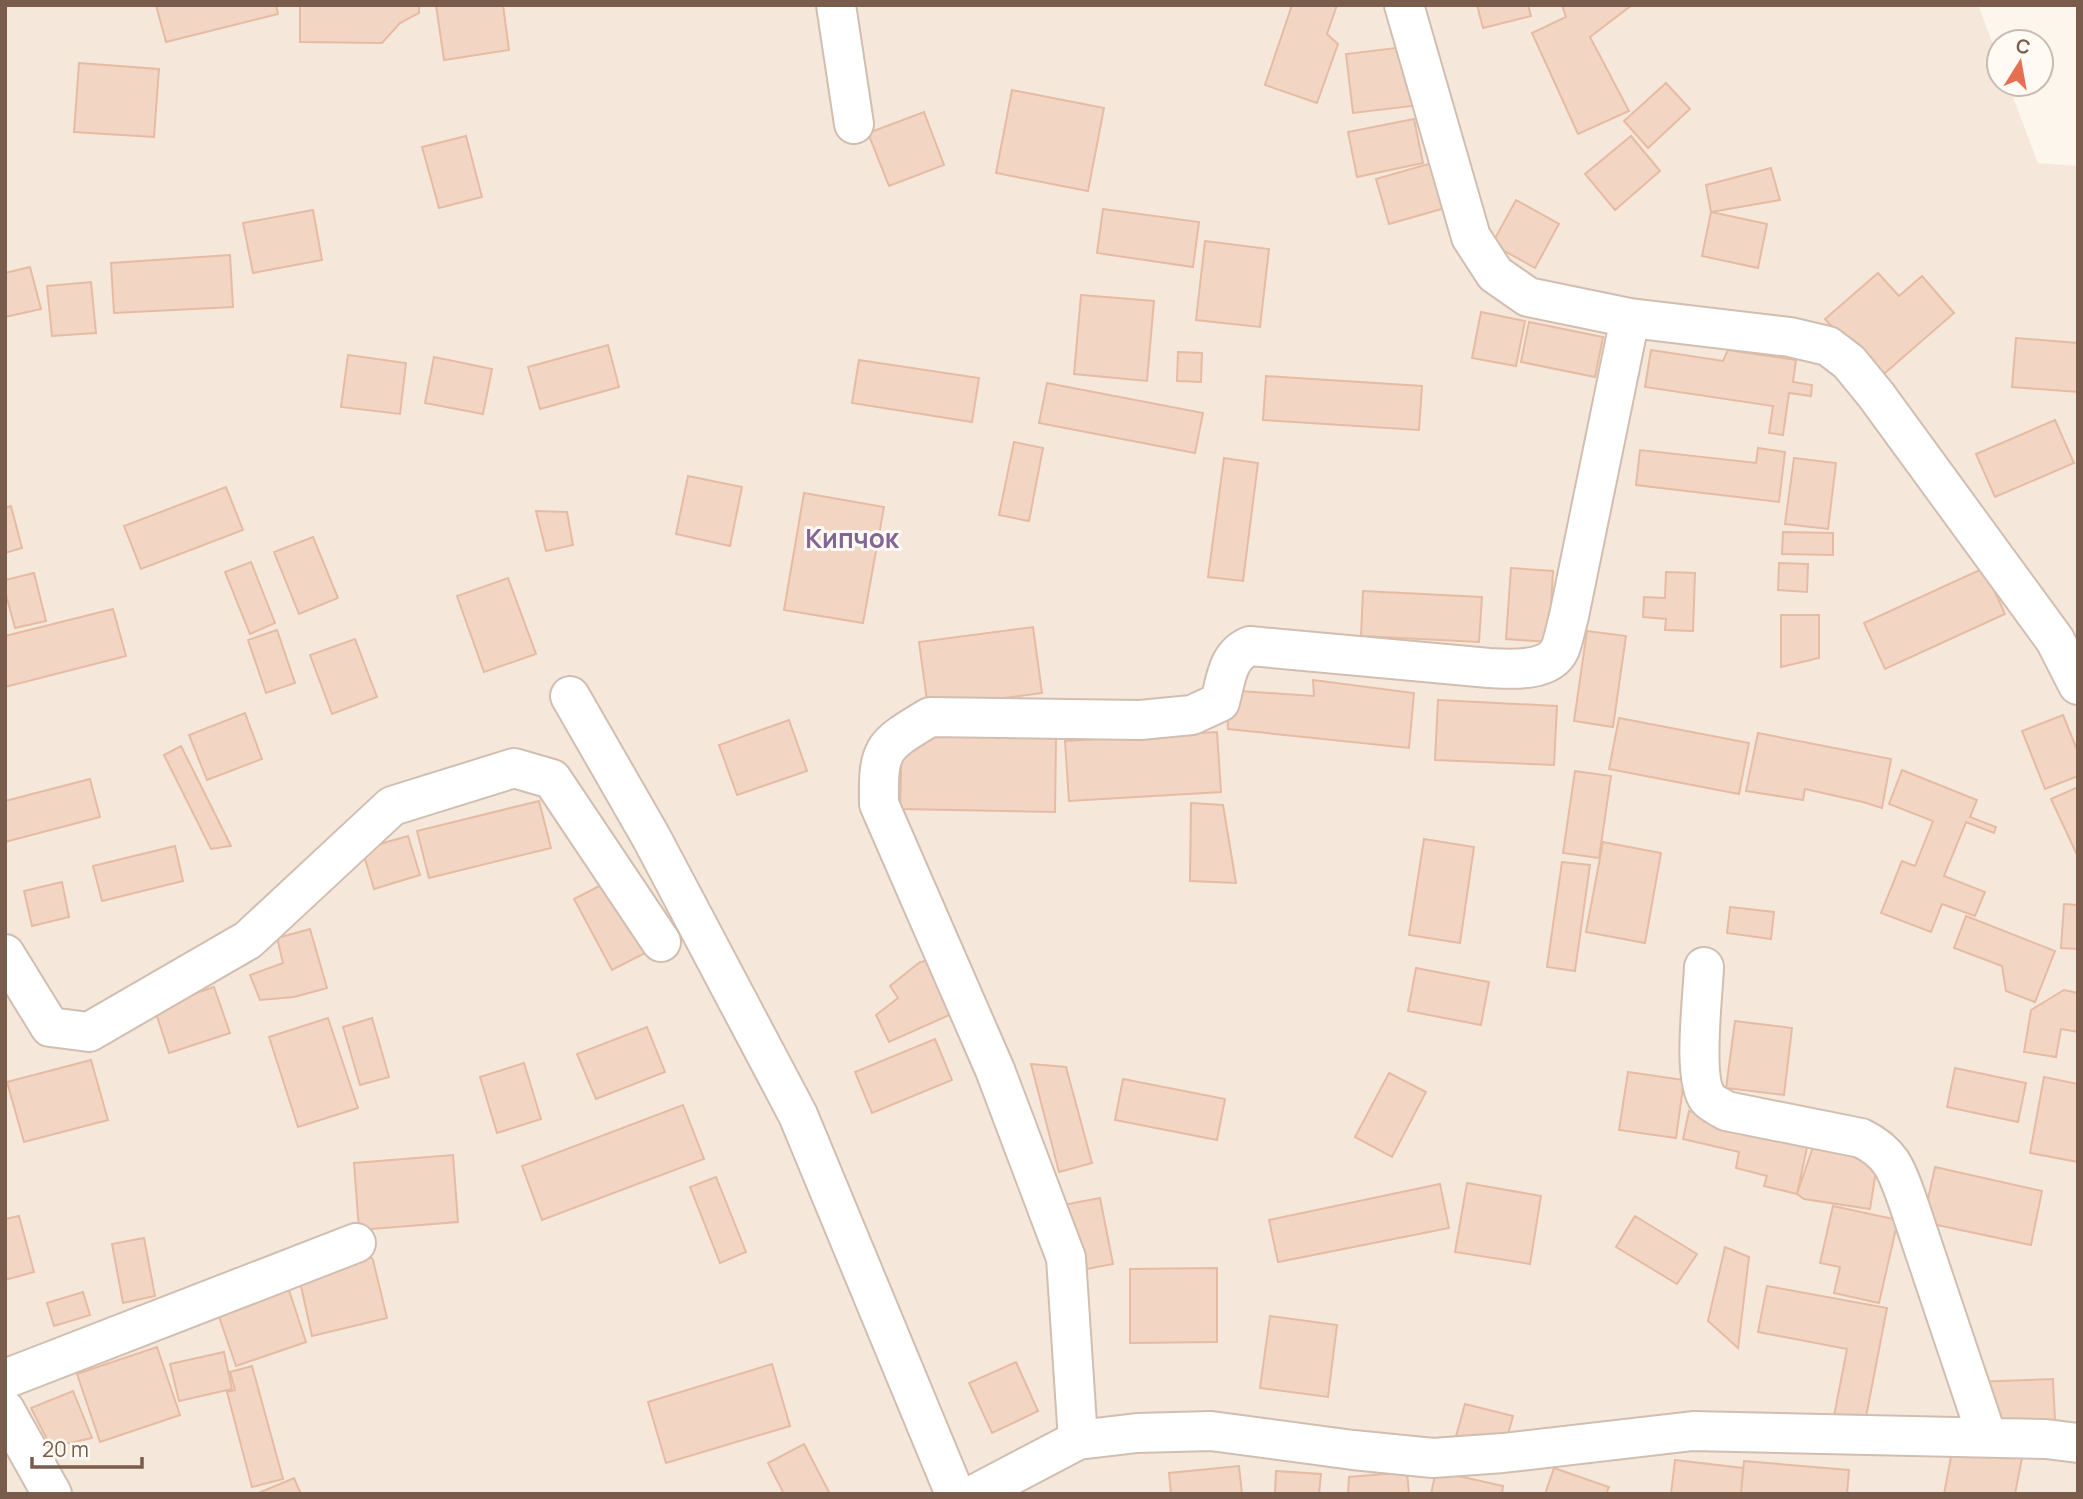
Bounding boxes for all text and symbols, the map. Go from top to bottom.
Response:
north arrow [1985,28,2055,98]
text: С [2014,32,2033,60]
district label: Кипчок [805,520,900,556]
scale bar [32,1426,142,1470]
text: 20 m [42,1435,89,1463]

